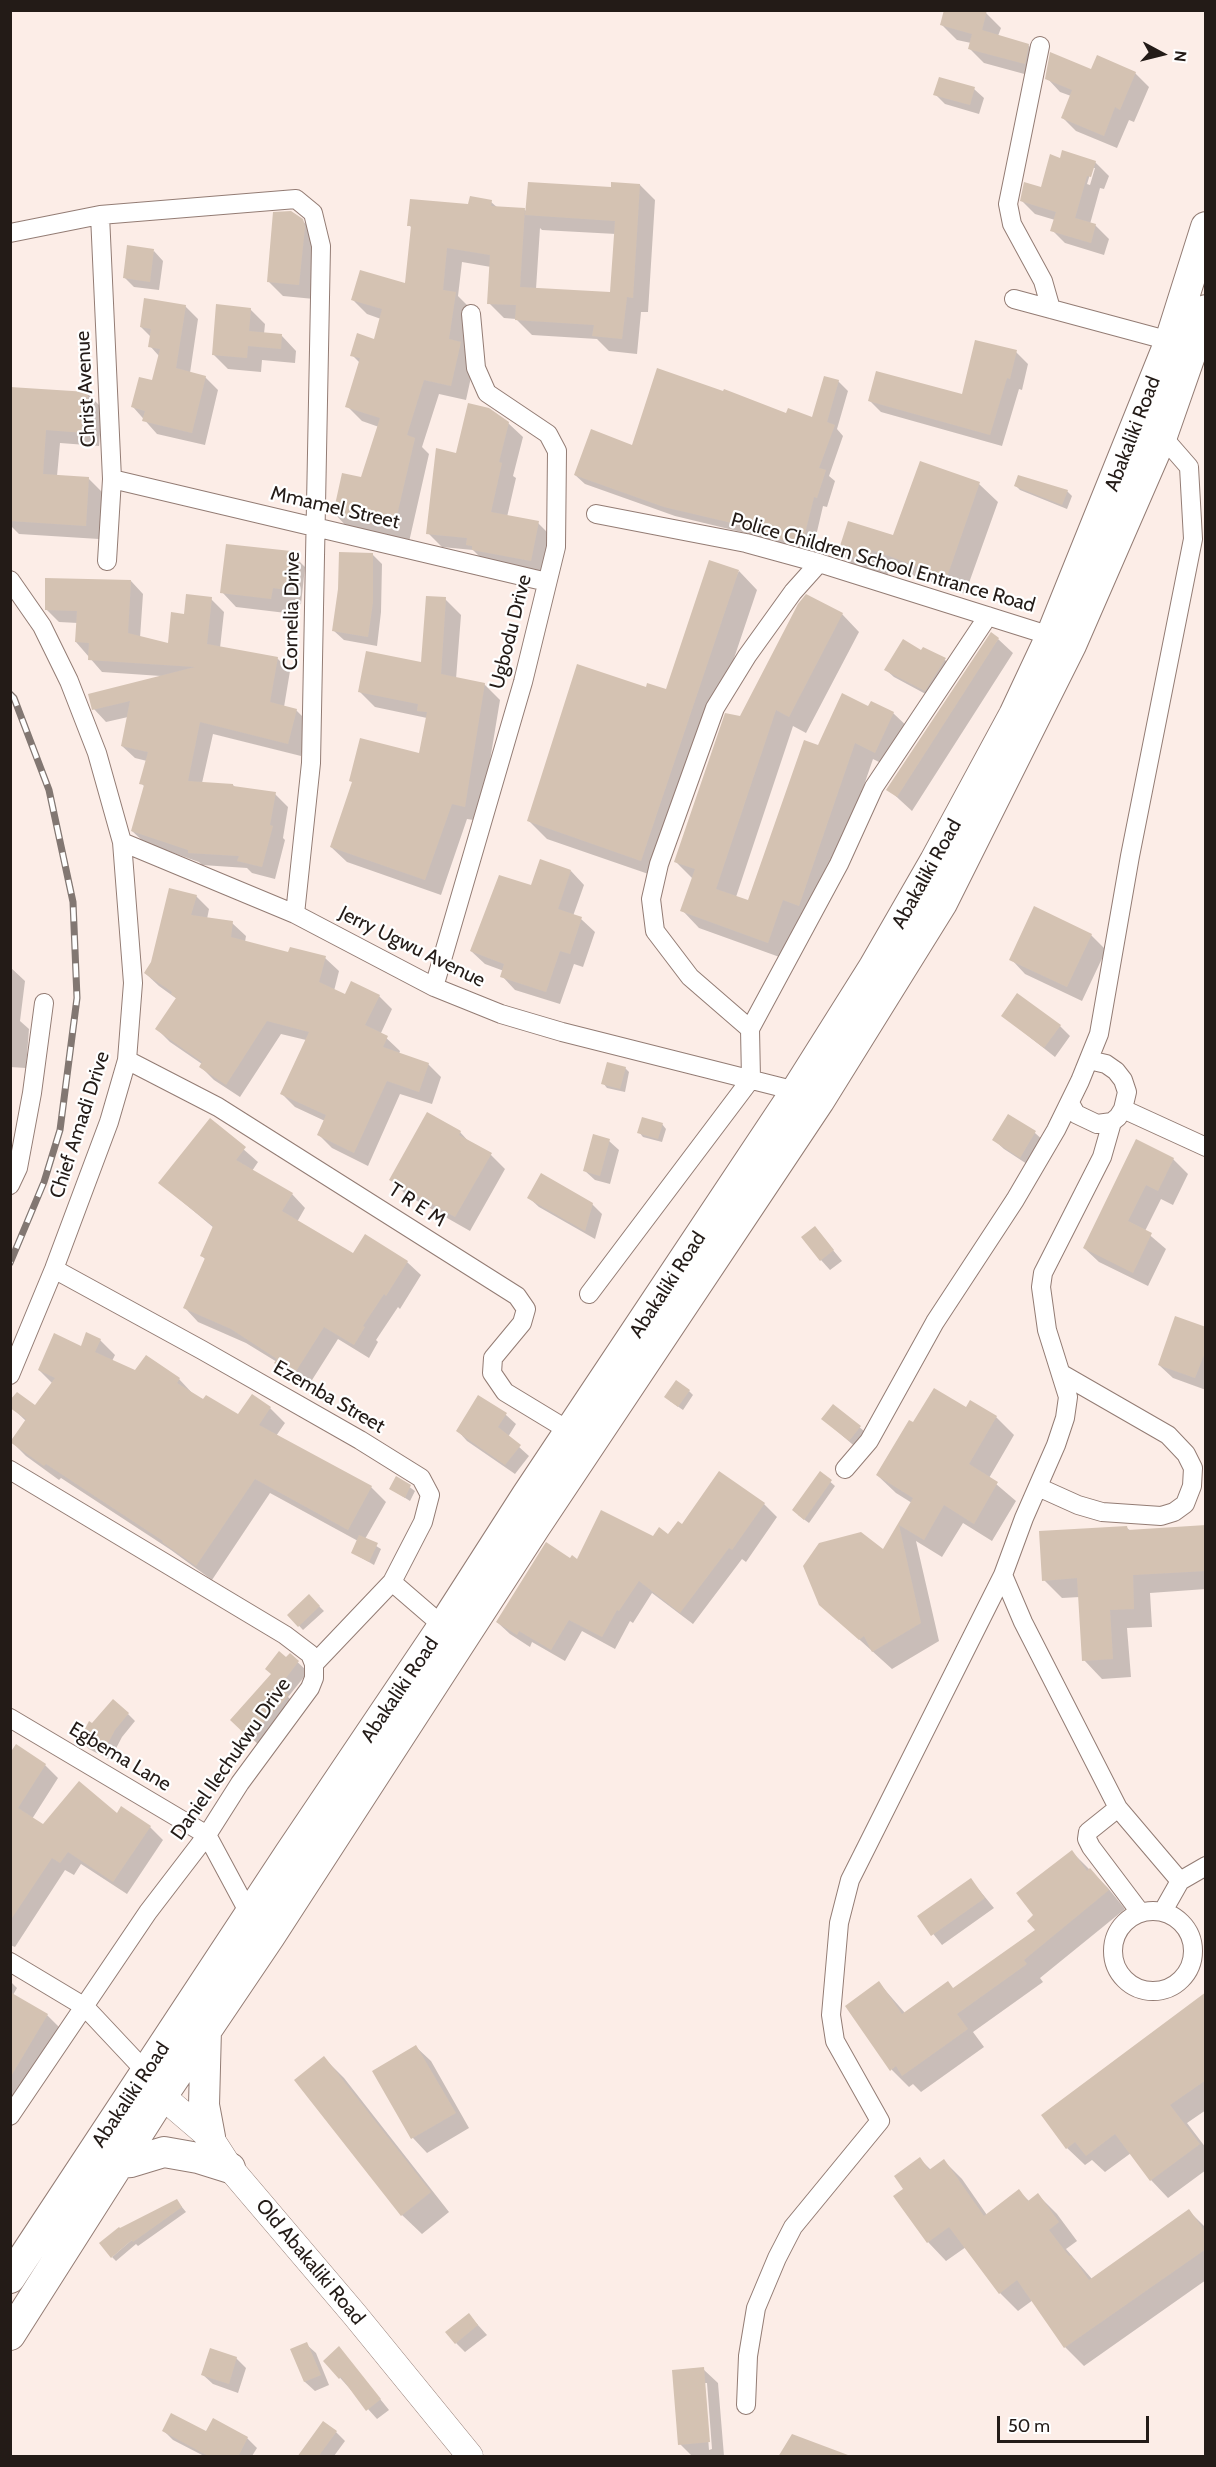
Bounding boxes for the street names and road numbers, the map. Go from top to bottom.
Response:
street label: Christ Avenue [71,330,101,448]
street label: Abakaliki Road [1100,373,1166,495]
street label: Mmamel Street [268,482,402,534]
street label: Police Children School Entrance Road [728,508,1038,618]
street label: Cornelia Drive [279,551,305,671]
street label: Ugbodu Drive [485,572,537,692]
street label: Abakaliki Road [887,815,967,933]
street label: Jerry Ugwu Avenue [335,901,489,993]
street label: Chief Amadi Drive [45,1049,115,1201]
street label: T R E M [384,1178,450,1232]
street label: Abakaliki Road [625,1228,711,1342]
street label: Ezemba Street [269,1355,389,1439]
street label: Abakaliki Road [356,1633,444,1747]
street label: Daniel Ilechukwu Drive [166,1673,296,1845]
street label: Egbema Lane [65,1717,175,1797]
street label: Abakaliki Road [87,2038,175,2152]
street label: Old Abakaliki Road [250,2194,370,2330]

